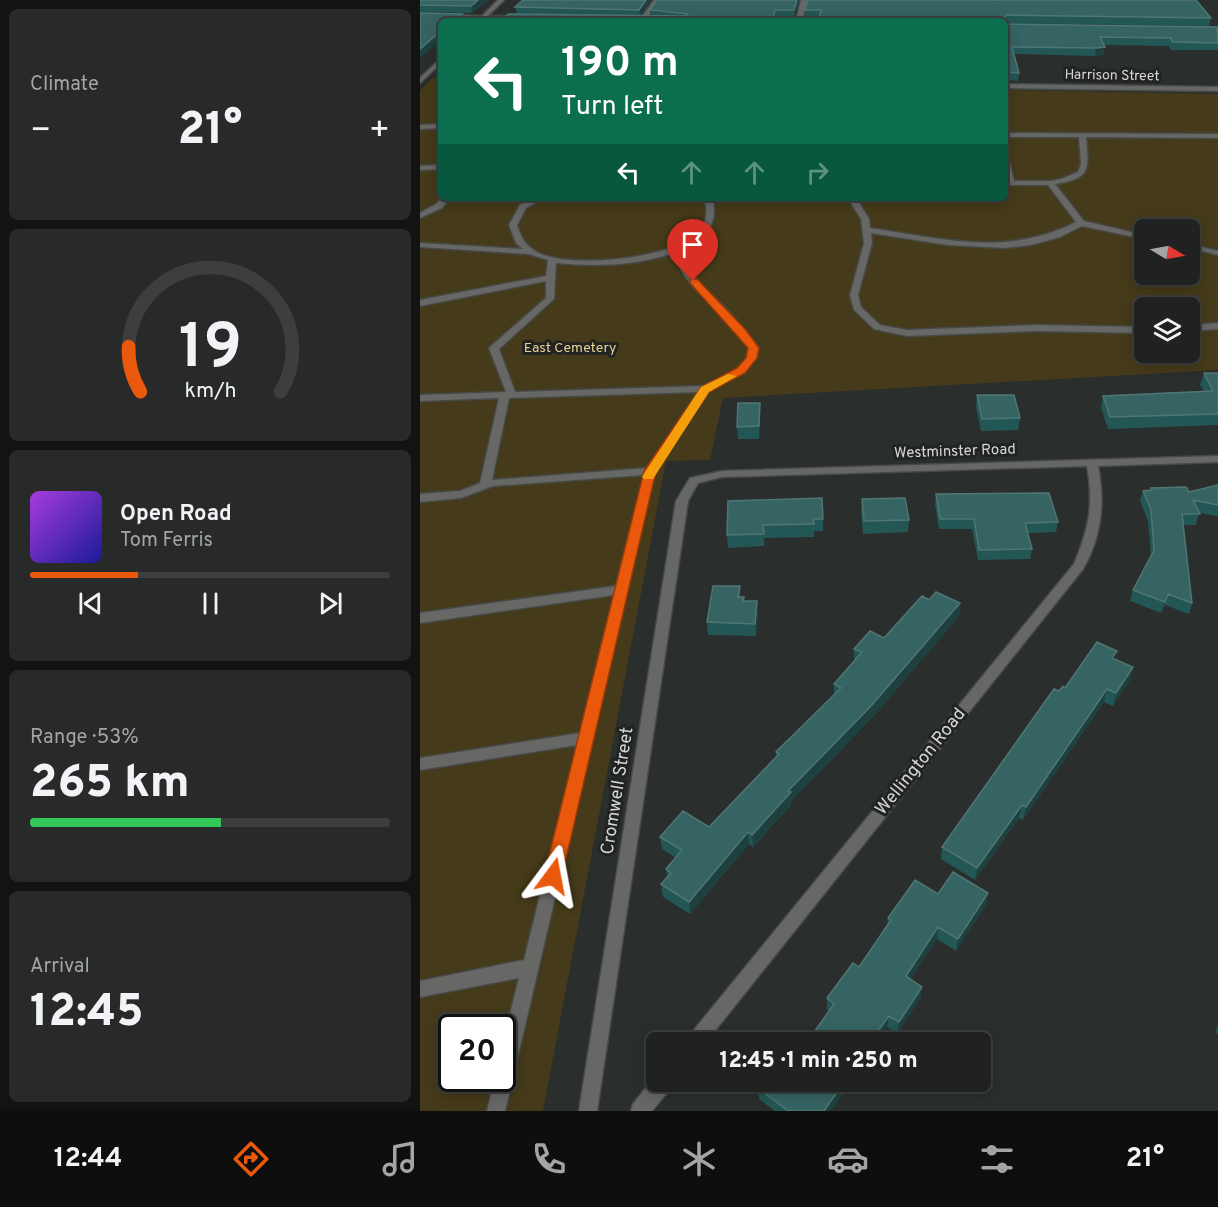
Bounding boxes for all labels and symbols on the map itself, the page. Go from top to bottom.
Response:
street label: Harrison Street [1064,67,1160,85]
pin [667,219,718,281]
north arrow [1134,219,1200,285]
park label: East Cemetery [524,340,616,357]
street label: Westminster Road [894,440,1016,464]
street label: Wellington Road [871,704,971,820]
street label: Cromwell Street [597,726,639,856]
position arrow [521,844,585,908]
speed limit sign: 20 [438,1014,516,1092]

